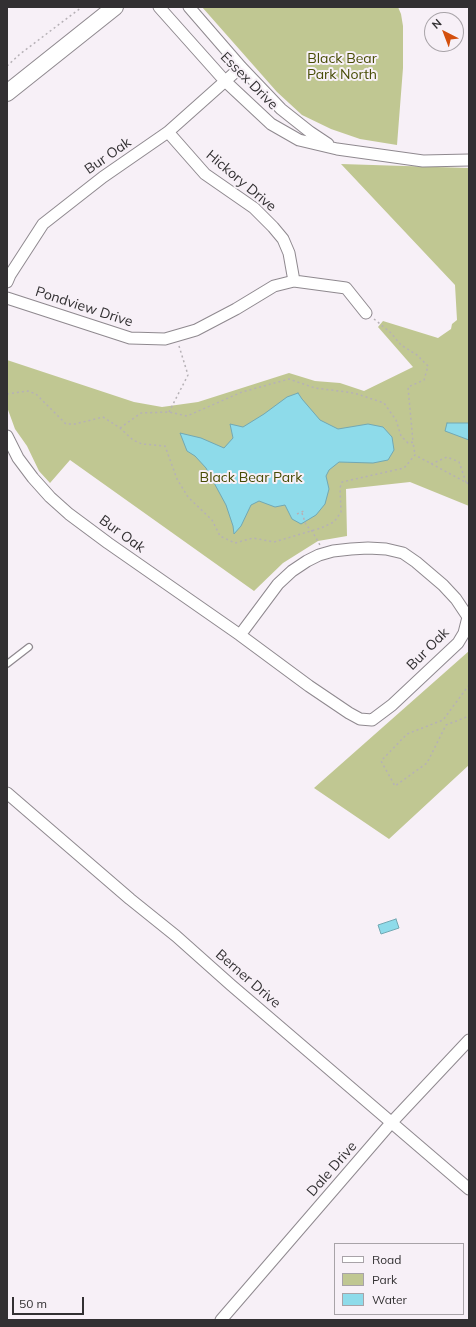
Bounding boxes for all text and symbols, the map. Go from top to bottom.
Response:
north arrow [424,12,464,52]
text: N [429,16,444,32]
street label: Essex Drive [217,49,281,113]
park label: Black Bear Park North [307,51,377,84]
street label: Bur Oak [82,134,134,178]
street label: Hickory Drive [202,147,280,215]
street label: Pondview Drive [33,283,135,331]
park label: Black Bear Park [200,470,302,486]
street label: Bur Oak [96,512,148,556]
street label: Bur Oak [403,624,453,674]
street label: Berner Drive [212,946,284,1012]
street label: Dale Drive [304,1138,360,1200]
legend [334,1243,464,1315]
text: Road [372,1252,401,1267]
text: Park [372,1272,397,1287]
scale bar [14,1289,86,1315]
text: Water [372,1292,407,1307]
text: 50 m [19,1296,47,1311]

